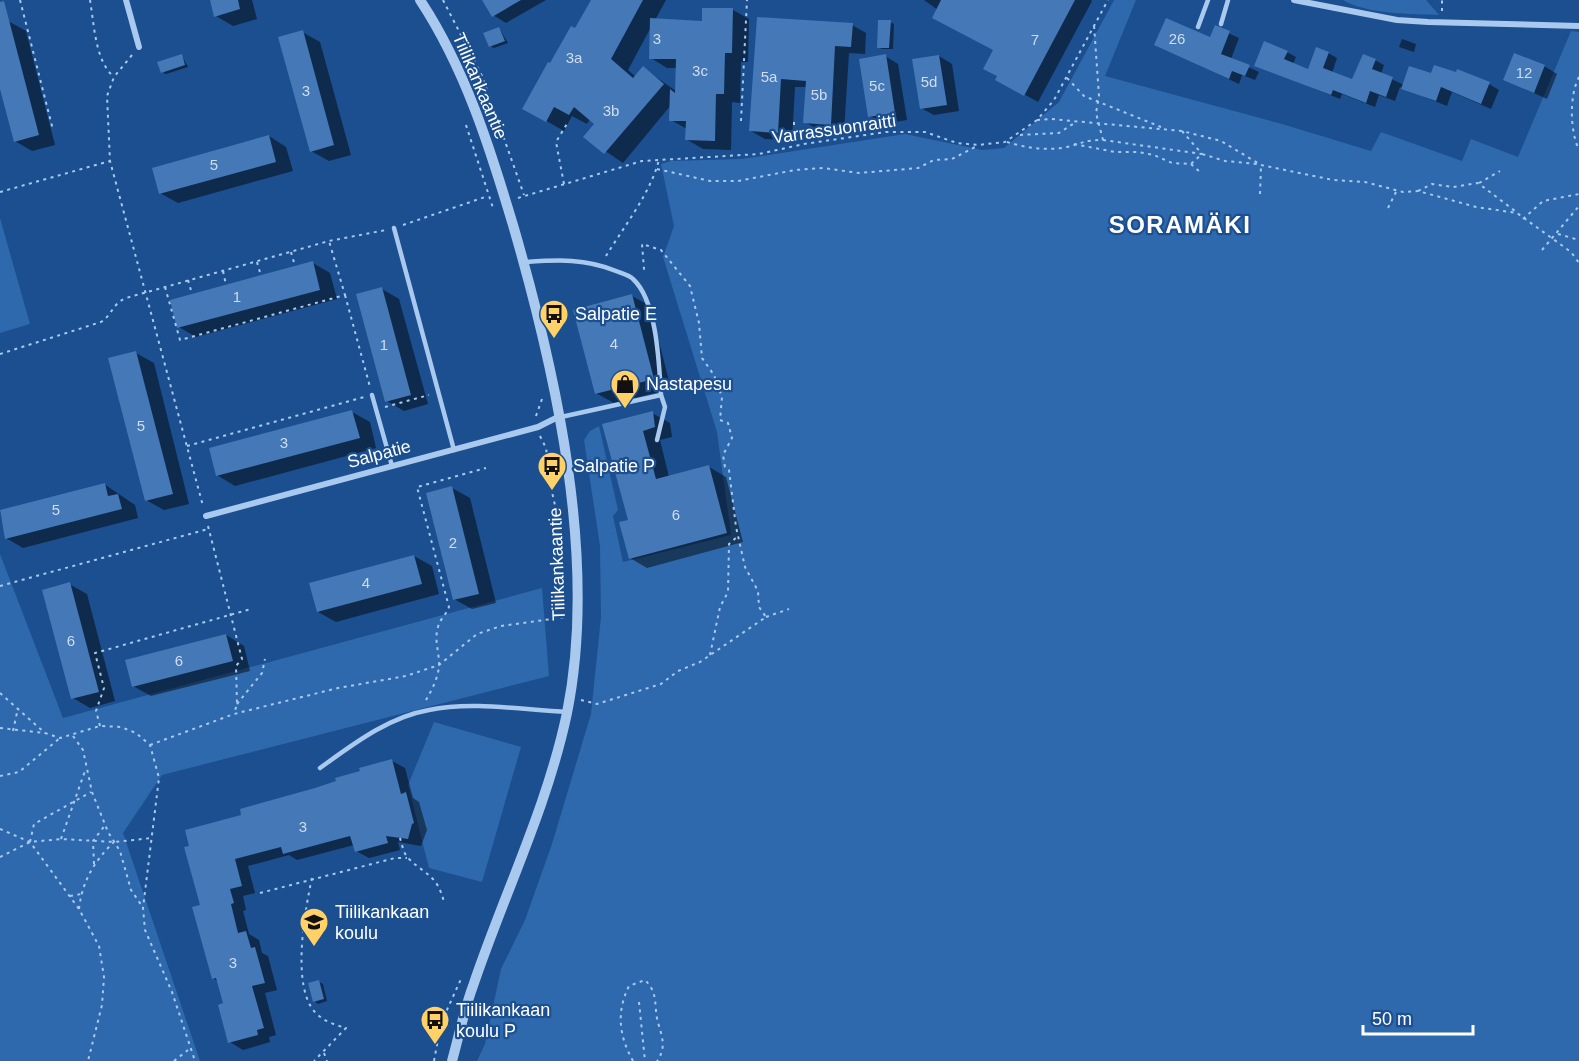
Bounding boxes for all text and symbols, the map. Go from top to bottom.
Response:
street label: Tiilikankaantie [449,30,511,142]
house number: 3 [653,30,661,47]
house number: 26 [1169,30,1185,47]
house number: 7 [1031,31,1039,48]
house number: 3a [566,49,583,66]
house number: 3c [692,62,708,79]
house number: 12 [1516,64,1532,81]
house number: 5a [761,68,778,85]
house number: 5d [921,73,937,90]
house number: 5c [869,77,885,94]
house number: 3 [302,82,310,99]
house number: 5b [811,86,827,103]
house number: 3b [603,102,619,119]
street label: Varrassuonraitti [771,110,897,148]
house number: 5 [210,156,218,173]
district label: SORAMÄKI [1109,211,1251,238]
house number: 1 [233,288,241,305]
bus stop icon: Salpatie E [538,298,570,340]
place label: Salpatie E [575,304,657,324]
house number: 4 [610,335,618,352]
house number: 1 [380,336,388,353]
shop icon: Nastapesu [609,368,641,410]
place label: Nastapesu [646,374,732,394]
house number: 5 [137,417,145,434]
house number: 3 [280,434,288,451]
street label: Salpatie [345,436,413,472]
bus stop icon: Salpatie P [536,450,568,492]
place label: Salpatie P [573,456,655,476]
house number: 5 [52,501,60,518]
house number: 6 [672,506,680,523]
street label: Tiilikankaantie [545,507,569,621]
house number: 2 [449,534,457,551]
house number: 4 [362,574,370,591]
house number: 6 [67,632,75,649]
house number: 6 [175,652,183,669]
house number: 3 [299,818,307,835]
place label: Tiilikankaan koulu [335,902,429,943]
school or university icon: Tiilikankaan koulu [298,906,330,948]
house number: 3 [229,954,237,971]
scale bar [1363,998,1472,1036]
place label: Tiilikankaan koulu P [456,1000,550,1041]
bus stop icon: Tiilikankaan koulu P [419,1004,451,1046]
text: 50 m [1372,1009,1412,1029]

